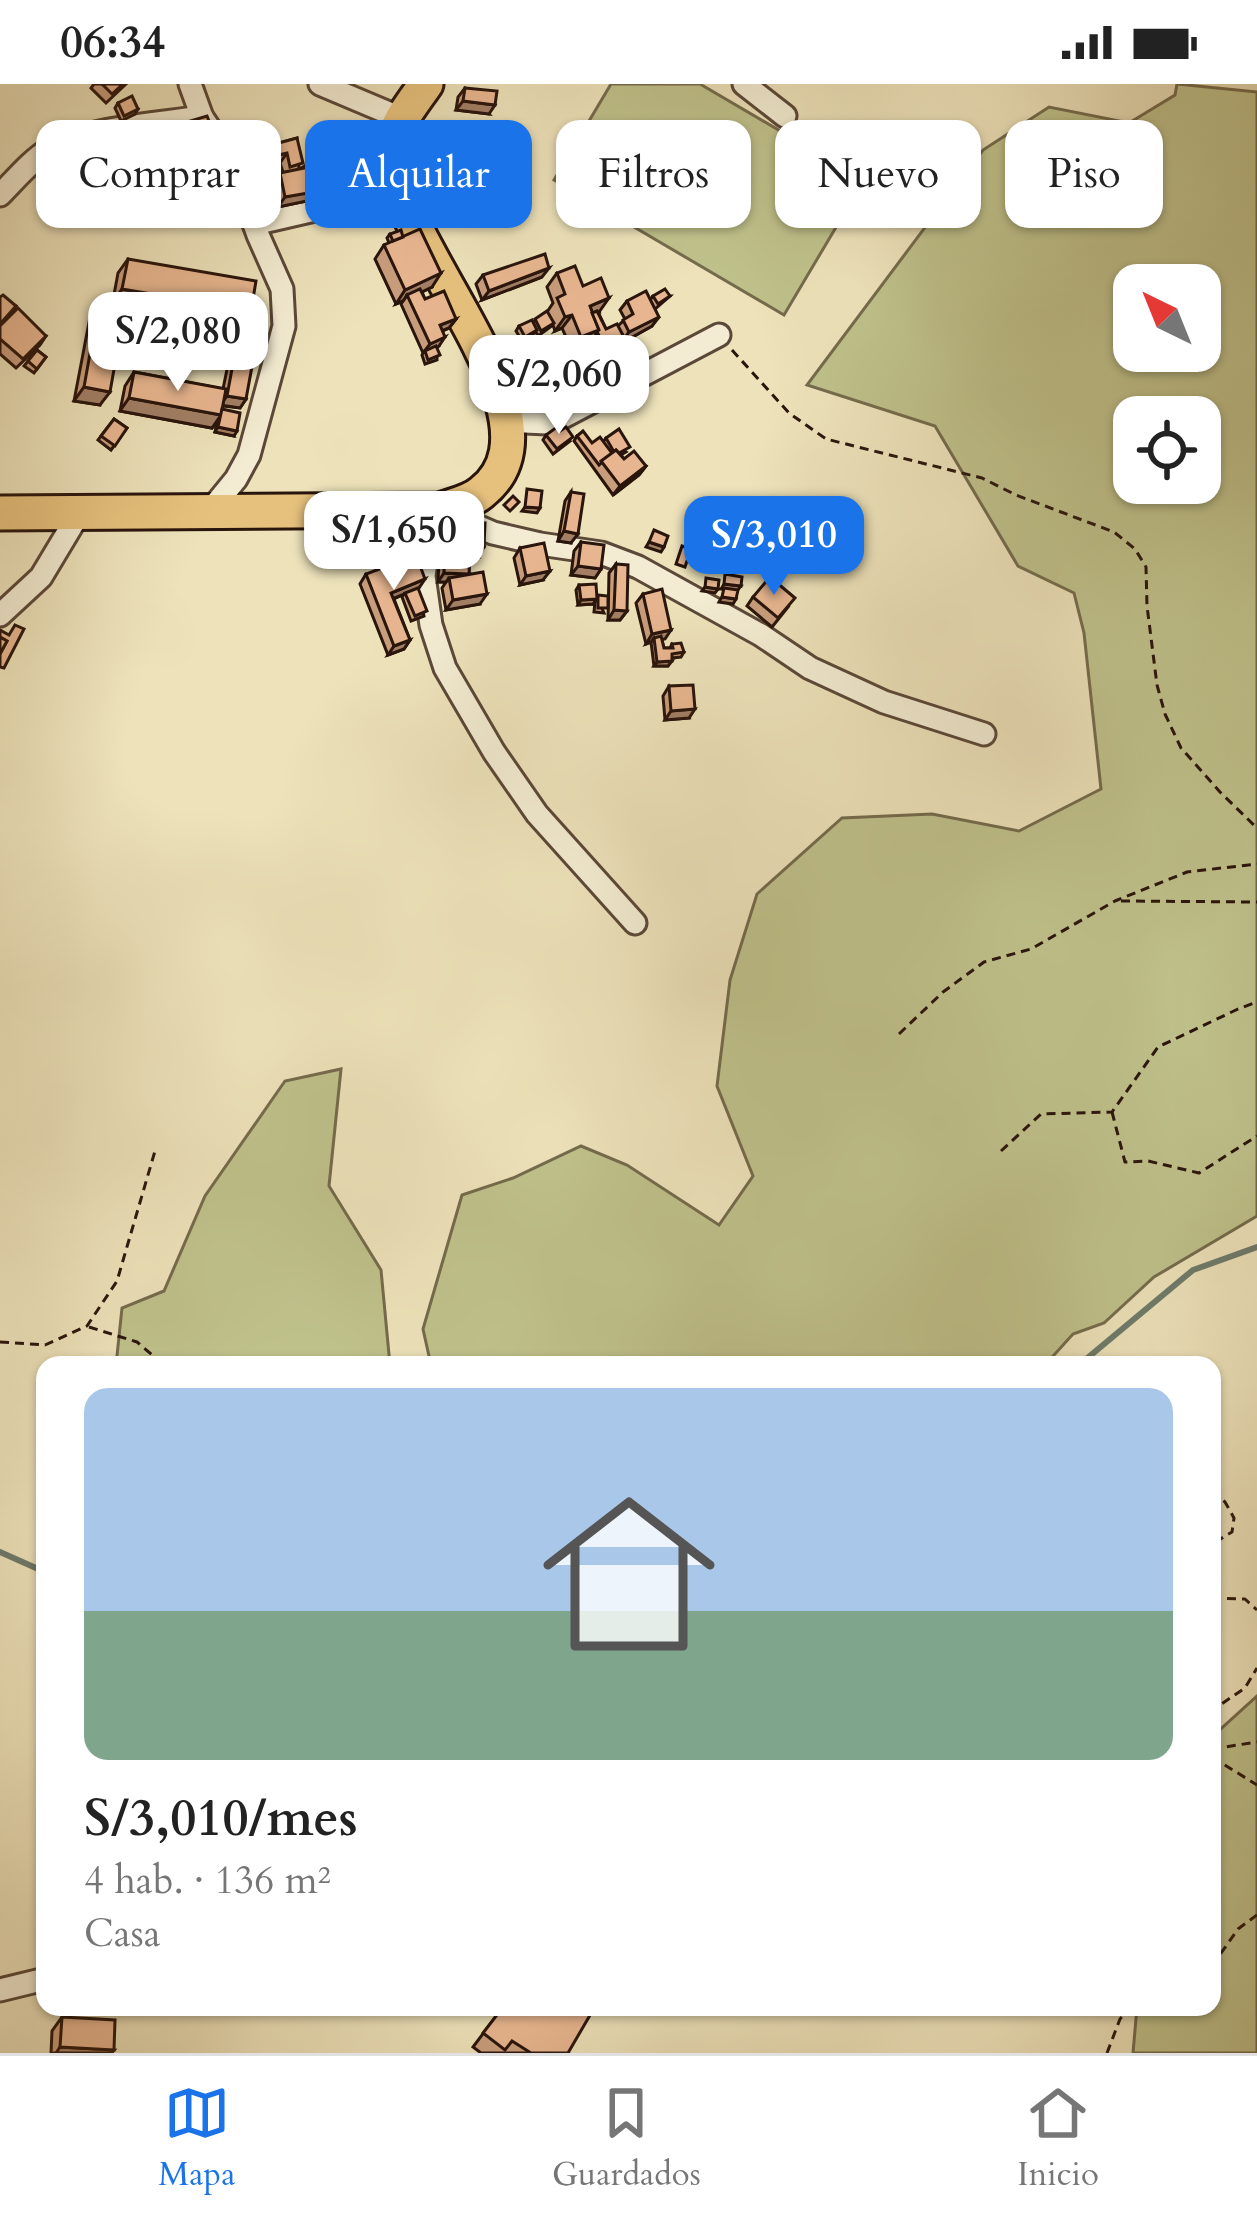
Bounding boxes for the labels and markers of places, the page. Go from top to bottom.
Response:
pin: S/2,080 [67,292,289,394]
pin: S/2,060 [448,335,670,437]
pin: S/1,650 [283,491,505,593]
pin: S/3,010 [663,496,885,598]

